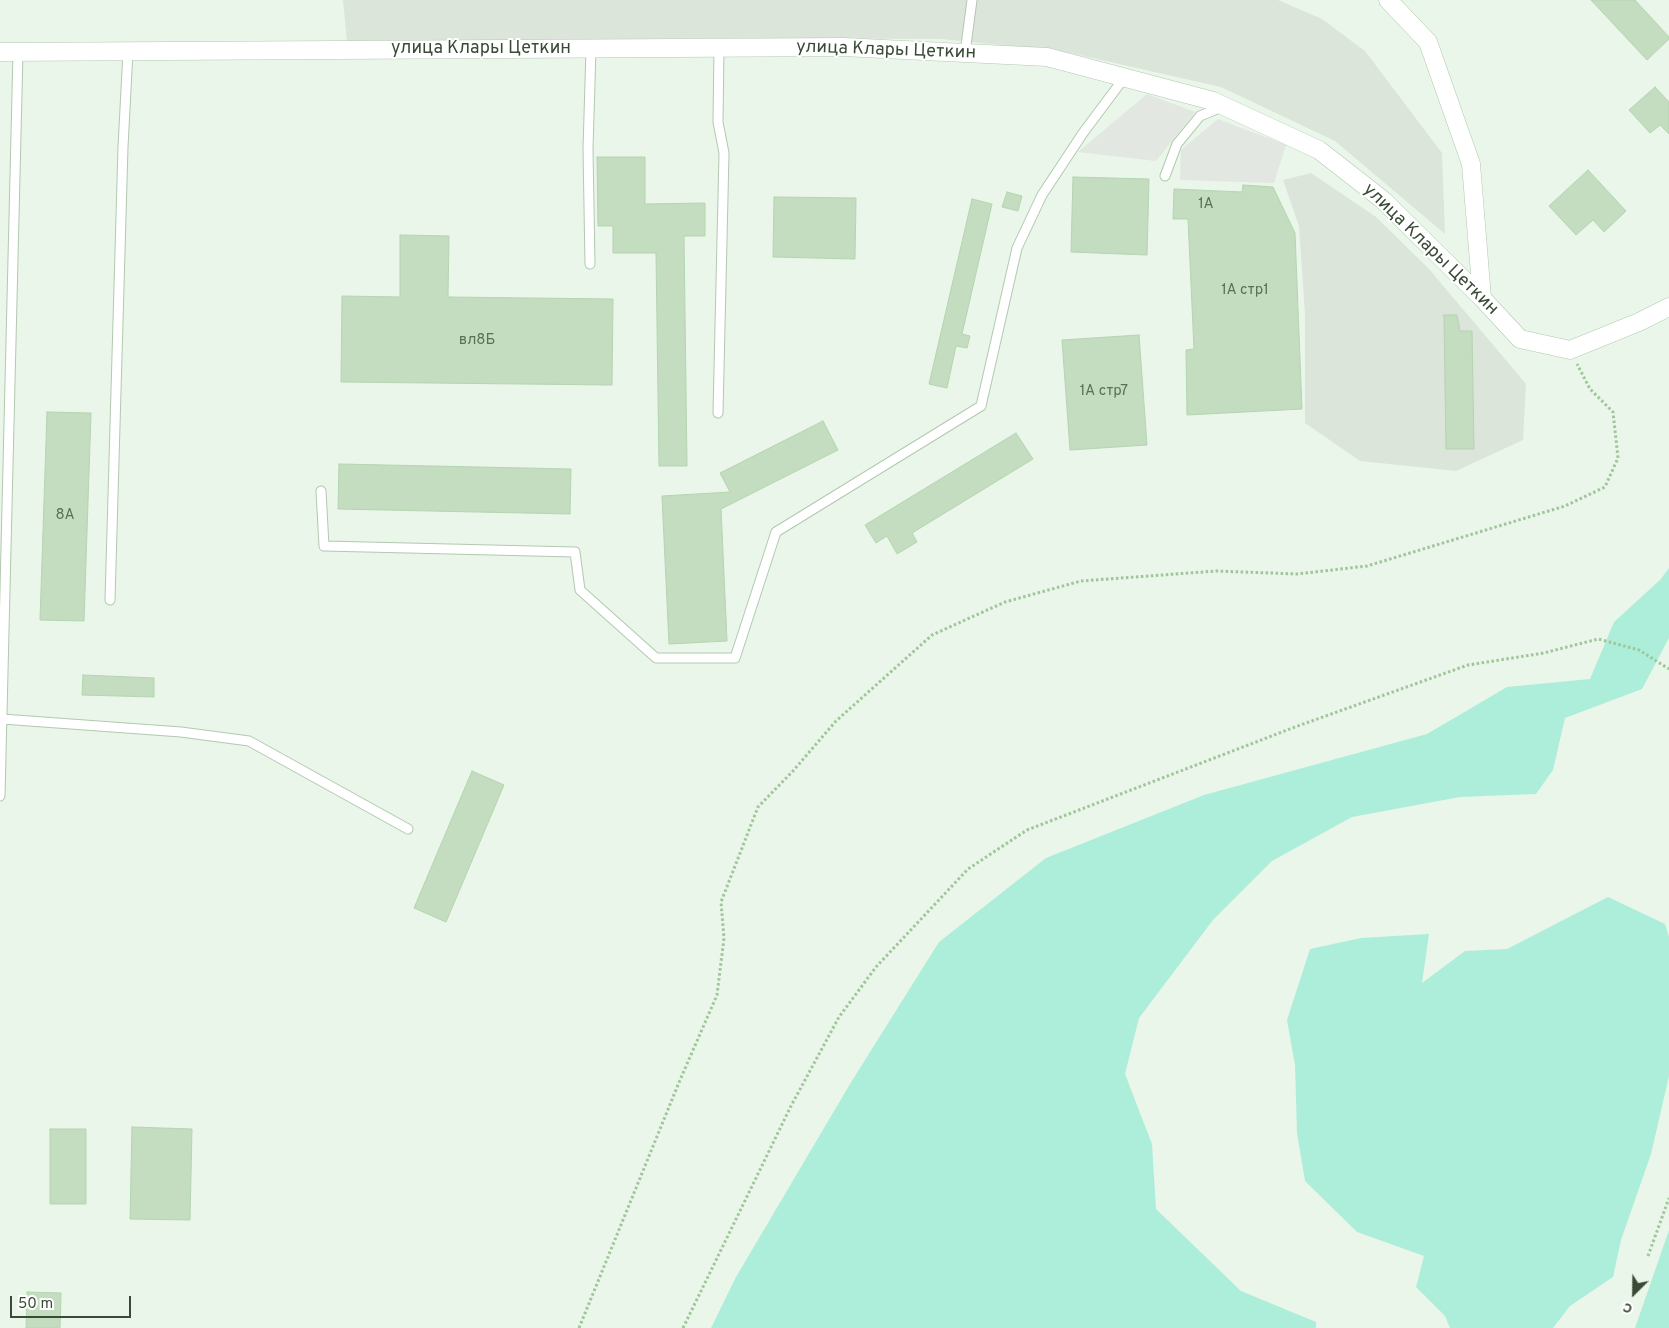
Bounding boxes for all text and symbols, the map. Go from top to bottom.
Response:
street label: улица Клары Цеткин [796,37,976,65]
street label: улица Клары Цеткин [391,38,571,60]
street label: улица Клары Цеткин [1358,180,1502,320]
house number: 1А [1198,196,1214,214]
house number: 1А стр1 [1221,282,1269,300]
house number: вл8Б [459,332,495,350]
house number: 1А стр7 [1080,383,1128,401]
house number: 8А [55,507,75,525]
north arrow [1609,1268,1659,1318]
scale bar [12,1286,134,1318]
text: 50 m [18,1295,53,1314]
text: С [1621,1298,1635,1317]

